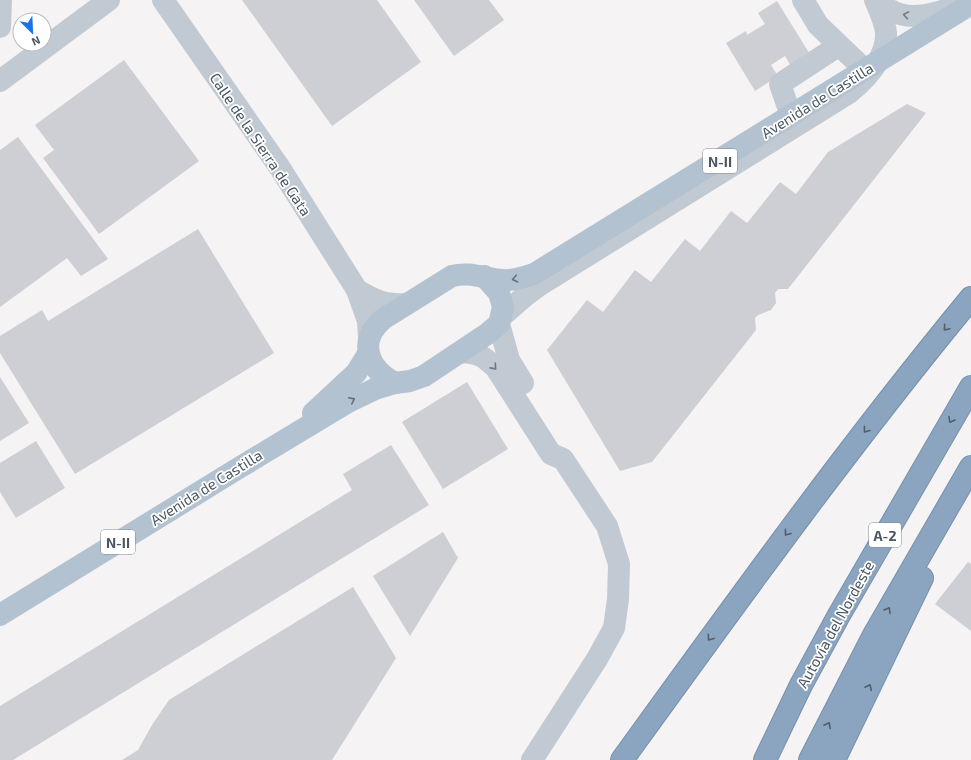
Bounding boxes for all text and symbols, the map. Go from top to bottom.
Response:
one-way arrow [903,11,909,19]
north arrow [12,12,52,52]
text: N [30,34,43,49]
street label: Avenida de Castilla [758,58,876,142]
street label: Calle de la Sierra de Gata [206,69,316,219]
road number: N-II [703,149,737,173]
one-way arrow [512,274,518,282]
one-way arrow [944,323,951,330]
one-way arrow [490,362,497,370]
one-way arrow [348,398,355,405]
one-way arrow [948,416,955,423]
one-way arrow [864,425,871,432]
street label: Avenida de Castilla [147,445,265,529]
road number: A-2 [869,523,901,547]
one-way arrow [785,529,792,536]
road number: N-II [101,530,135,554]
street label: Autovía del Nordeste [793,557,877,691]
one-way arrow [884,607,891,614]
one-way arrow [707,634,715,641]
one-way arrow [864,684,872,691]
one-way arrow [823,722,831,729]

